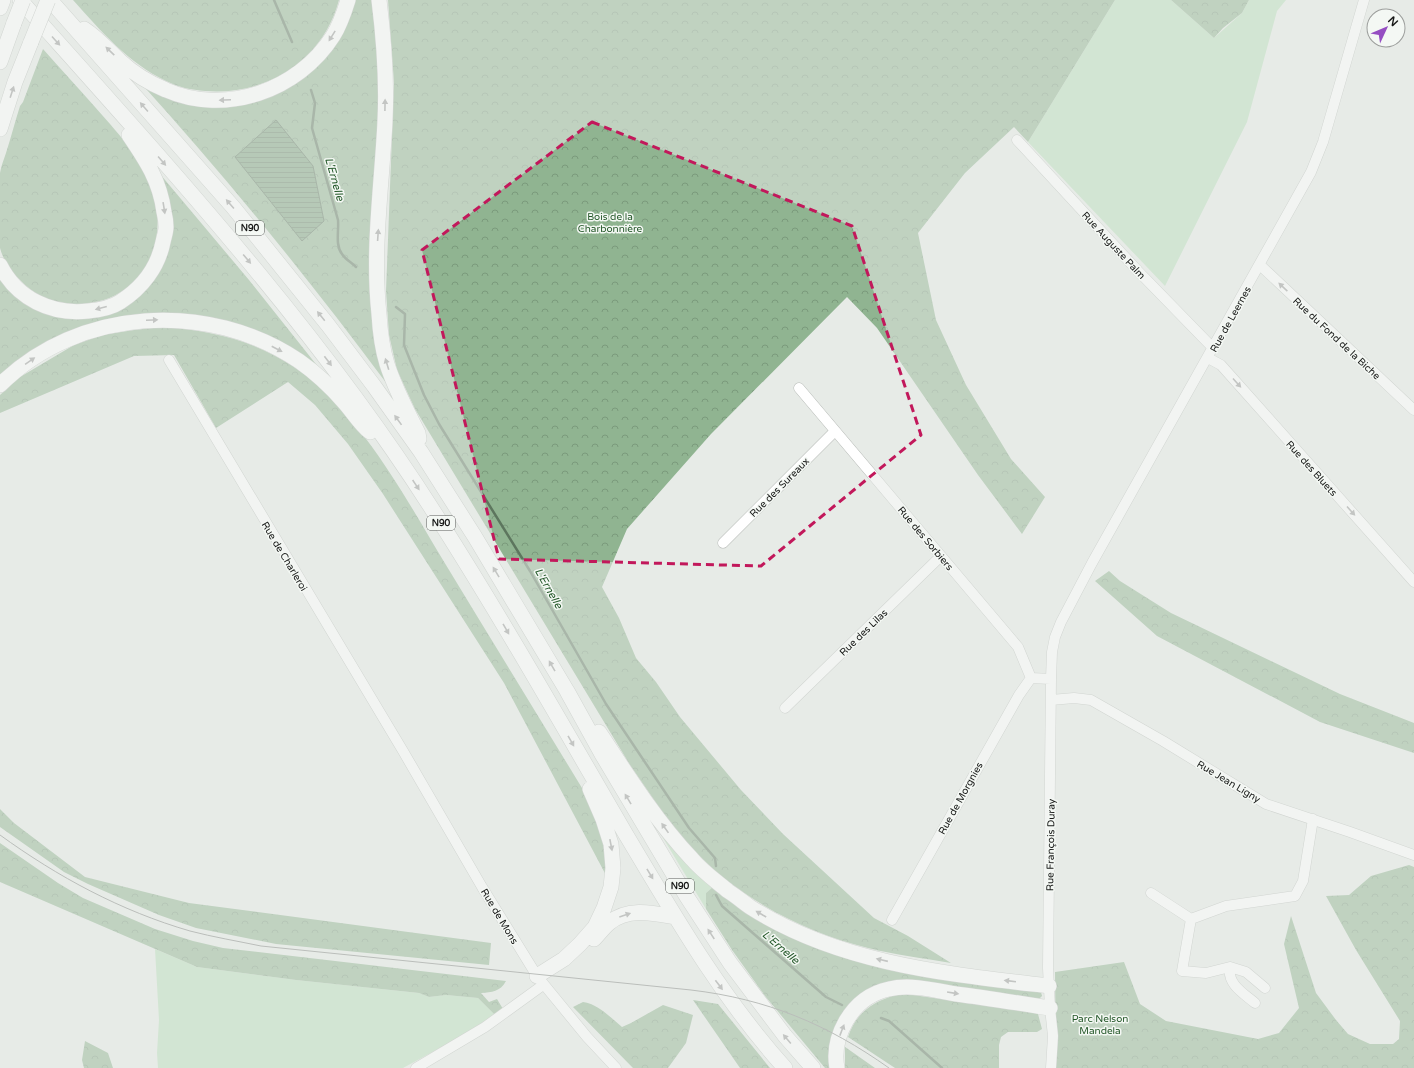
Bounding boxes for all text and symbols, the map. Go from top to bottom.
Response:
north arrow [1366,8,1406,48]
text: N [1385,14,1401,29]
one-way arrow [329,30,336,41]
one-way arrow [52,36,61,46]
one-way arrow [105,46,115,55]
one-way arrow [9,85,15,97]
one-way arrow [218,97,231,103]
one-way arrow [382,98,388,111]
one-way arrow [139,101,148,112]
one-way arrow [158,155,167,166]
water label: L'Ernelle [322,156,347,203]
one-way arrow [225,199,234,209]
one-way arrow [161,202,167,215]
street label: Rue Auguste Palm [1079,209,1148,282]
park label: Bois de la Charbonnière [578,211,643,235]
road number: N90 [236,221,264,235]
one-way arrow [374,229,381,241]
one-way arrow [243,254,251,265]
one-way arrow [1278,283,1289,292]
street label: Rue de Leernes [1208,284,1254,355]
street label: Rue du Fond de la Biche [1290,295,1383,383]
one-way arrow [95,306,108,312]
one-way arrow [317,310,325,321]
one-way arrow [146,317,158,324]
one-way arrow [271,345,283,352]
one-way arrow [324,355,332,366]
one-way arrow [25,357,35,365]
one-way arrow [384,357,390,369]
one-way arrow [1232,378,1241,388]
one-way arrow [395,415,403,425]
street label: Rue des Bluets [1283,438,1339,499]
street label: Rue des Sureaux [747,455,812,520]
one-way arrow [412,480,420,490]
street label: Rue des Sorbiers [895,504,956,573]
one-way arrow [1347,506,1356,517]
road number: N90 [427,516,455,530]
street label: Rue de Charleroi [259,520,310,593]
one-way arrow [493,566,500,578]
water label: L'Ernelle [532,566,566,611]
street label: Rue des Lilas [837,607,890,659]
one-way arrow [502,623,509,635]
one-way arrow [549,660,556,672]
one-way arrow [568,735,575,747]
street label: Rue Jean Ligny [1195,758,1263,806]
street label: Rue de Morgnies [936,760,986,837]
one-way arrow [625,793,632,805]
street label: Rue François Duray [1044,798,1058,891]
one-way arrow [661,822,669,833]
one-way arrow [608,839,614,851]
one-way arrow [646,868,653,880]
road number: N90 [666,879,694,893]
street label: Rue de Mons [478,887,520,947]
one-way arrow [755,910,767,917]
one-way arrow [620,912,632,918]
one-way arrow [707,928,714,940]
water label: L'Ernelle [760,928,802,967]
one-way arrow [876,957,888,963]
one-way arrow [1004,978,1016,985]
one-way arrow [715,979,724,990]
one-way arrow [947,990,959,996]
park label: Parc Nelson Mandela [1072,1013,1128,1037]
one-way arrow [840,1024,846,1036]
one-way arrow [783,1033,792,1044]

